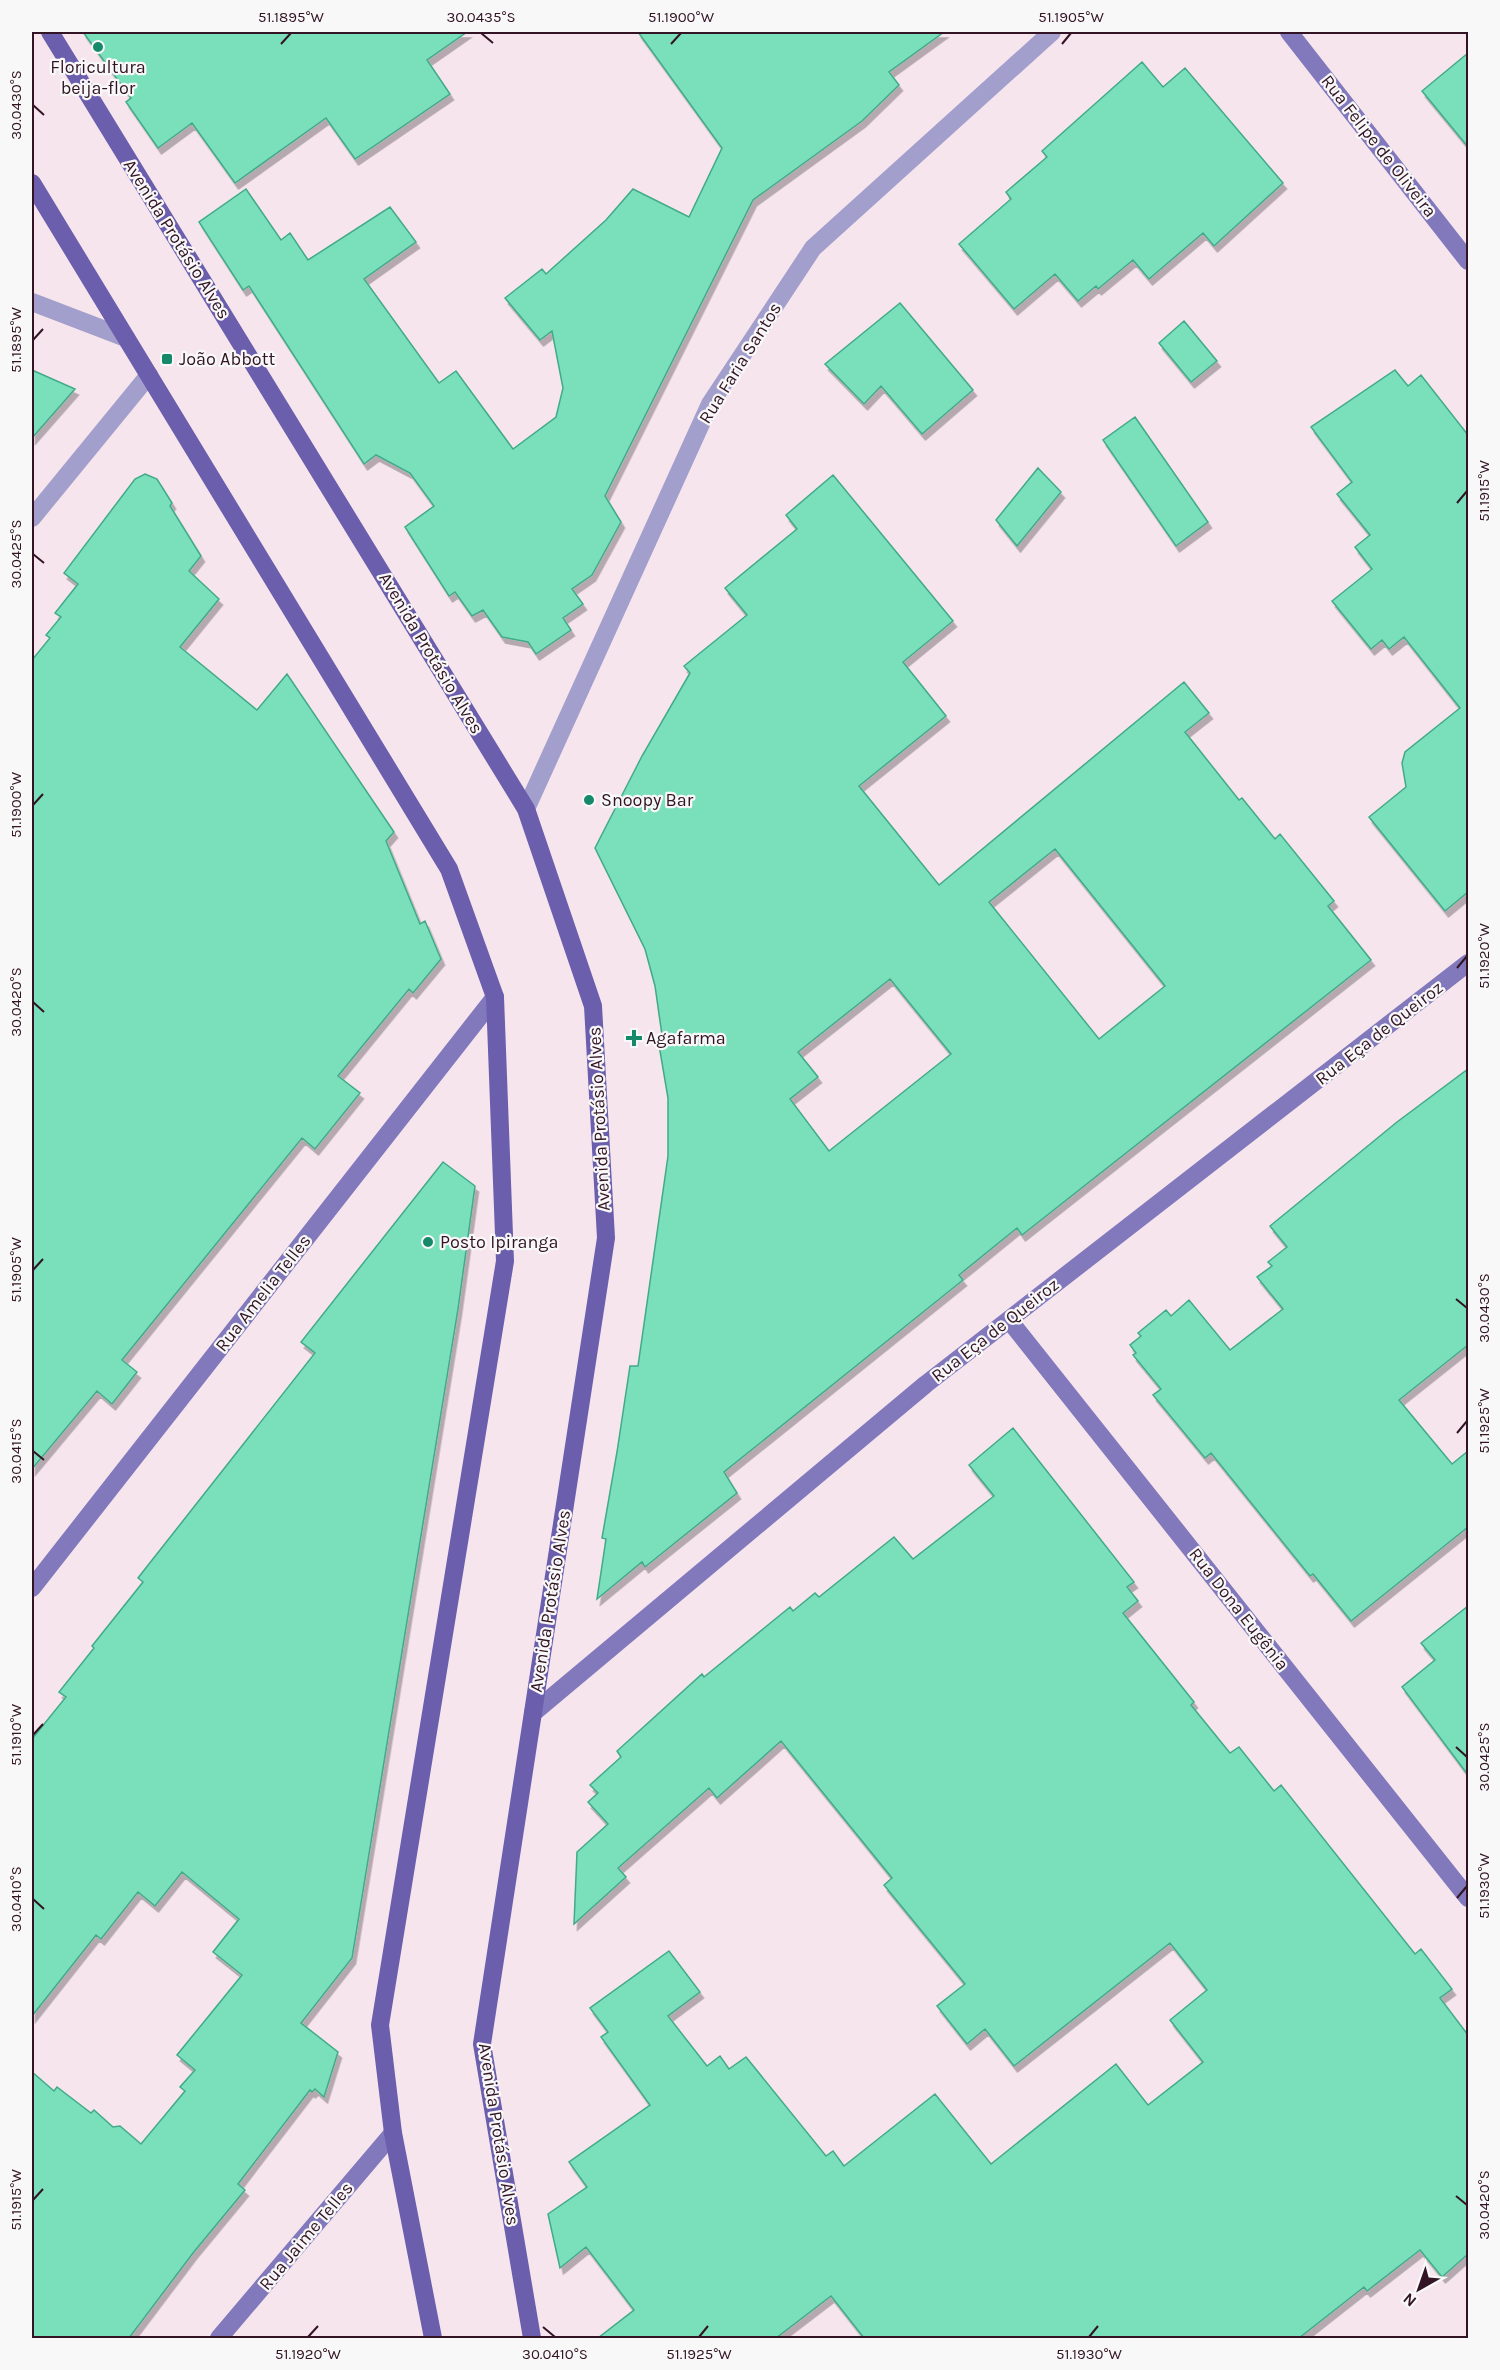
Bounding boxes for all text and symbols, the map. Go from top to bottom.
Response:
text: 51.1895°W [258,8,325,26]
text: 30.0435°S [446,8,516,26]
text: 51.1900°W [648,8,715,26]
text: 51.1905°W [1038,8,1104,26]
marker: Floricultura beija-flor [91,40,105,54]
place label: Floricultura beija-flor [50,56,146,99]
text: 30.0430°S [7,70,25,140]
street label: Rua Felipe de Oliveira [1316,70,1442,222]
street label: Avenida Protásio Alves [119,155,235,323]
street label: Rua Faria Santos [694,298,786,428]
text: 51.1895°W [7,306,25,373]
place label: João Abbott [179,348,275,370]
marker: João Abbott [160,352,174,366]
text: 51.1915°W [1475,460,1493,522]
text: 30.0425°S [7,519,25,589]
street label: Avenida Protásio Alves [374,568,488,738]
text: 51.1900°W [7,771,25,838]
place label: Snoopy Bar [601,789,694,811]
marker: Snoopy Bar [582,793,596,807]
text: 51.1920°W [1475,922,1493,989]
text: 30.0420°S [7,967,25,1037]
street label: Rua Eça de Queiroz [1311,976,1447,1090]
street label: Avenida Protásio Alves [583,1026,615,1212]
place label: Agafarma [646,1027,726,1049]
marker: Agafarma [627,1031,641,1045]
street label: Rua Amelia Telles [210,1230,316,1356]
place label: Posto Ipiranga [440,1231,558,1253]
marker: Posto Ipiranga [421,1235,435,1249]
text: 51.1905°W [7,1237,25,1303]
street label: Rua Eça de Queiroz [927,1273,1063,1387]
text: 30.0430°S [1475,1273,1493,1343]
text: 51.1925°W [1475,1388,1493,1454]
text: 30.0415°S [7,1418,25,1484]
street label: Avenida Protásio Alves [525,1508,575,1694]
street label: Rua Dona Eugênia [1184,1543,1294,1675]
text: 51.1910°W [7,1703,25,1766]
text: 30.0425°S [1475,1722,1493,1792]
text: 51.1930°W [1475,1852,1493,1919]
text: 30.0410°S [7,1866,25,1932]
street label: Avenida Protásio Alves [474,2041,524,2227]
text: 51.1915°W [7,2169,25,2231]
text: 30.0420°S [1475,2170,1493,2240]
street label: Rua Jaime Telles [254,2177,358,2295]
north arrow [1389,2259,1449,2319]
text: N [1399,2289,1420,2311]
text: 51.1920°W [275,2345,342,2363]
text: 30.0410°S [522,2345,588,2363]
text: 51.1925°W [666,2345,732,2363]
text: 51.1930°W [1056,2345,1123,2363]

